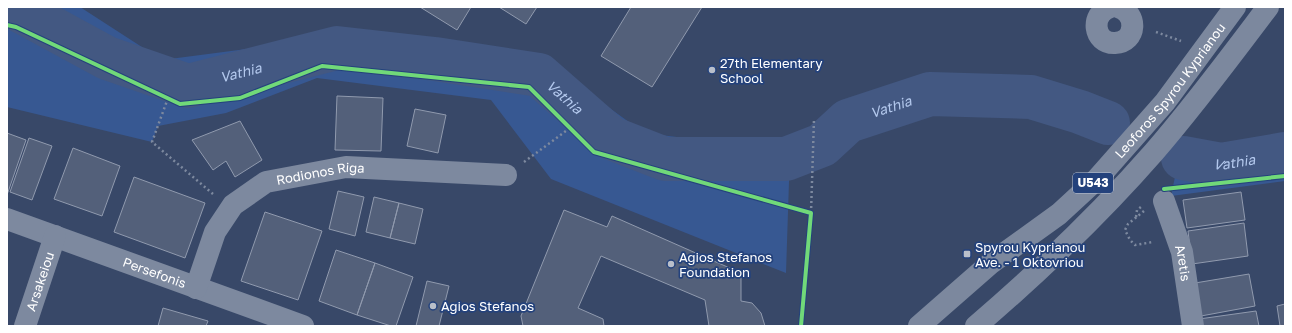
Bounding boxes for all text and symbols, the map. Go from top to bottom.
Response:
street label: Leoforos Spyrou Kyprianou [1111,20,1229,161]
place label: 27th Elementary School [720,55,823,86]
water label: Vathia [218,58,264,86]
marker: 27th Elementary School [707,65,717,75]
water label: Vathia [543,77,587,118]
water label: Vathia [868,91,914,121]
water label: Vathia [1212,150,1257,174]
street label: Rodionos Riga [275,159,365,188]
road number: U543 [1073,173,1113,193]
place label: Spyrou Kyprianou Ave. - 1 Oktovriou [975,239,1085,270]
street label: Aretis [1172,242,1194,282]
place label: Agios Stefanos Foundation [679,249,772,280]
marker: Spyrou Kyprianou Ave. - 1 Oktovriou [962,249,972,259]
street label: Arsakeiou [22,250,57,313]
street label: Persefonis [121,254,189,291]
marker: Agios Stefanos Foundation [666,259,676,269]
place label: Agios Stefanos [441,298,534,314]
marker: Agios Stefanos [428,301,438,311]

